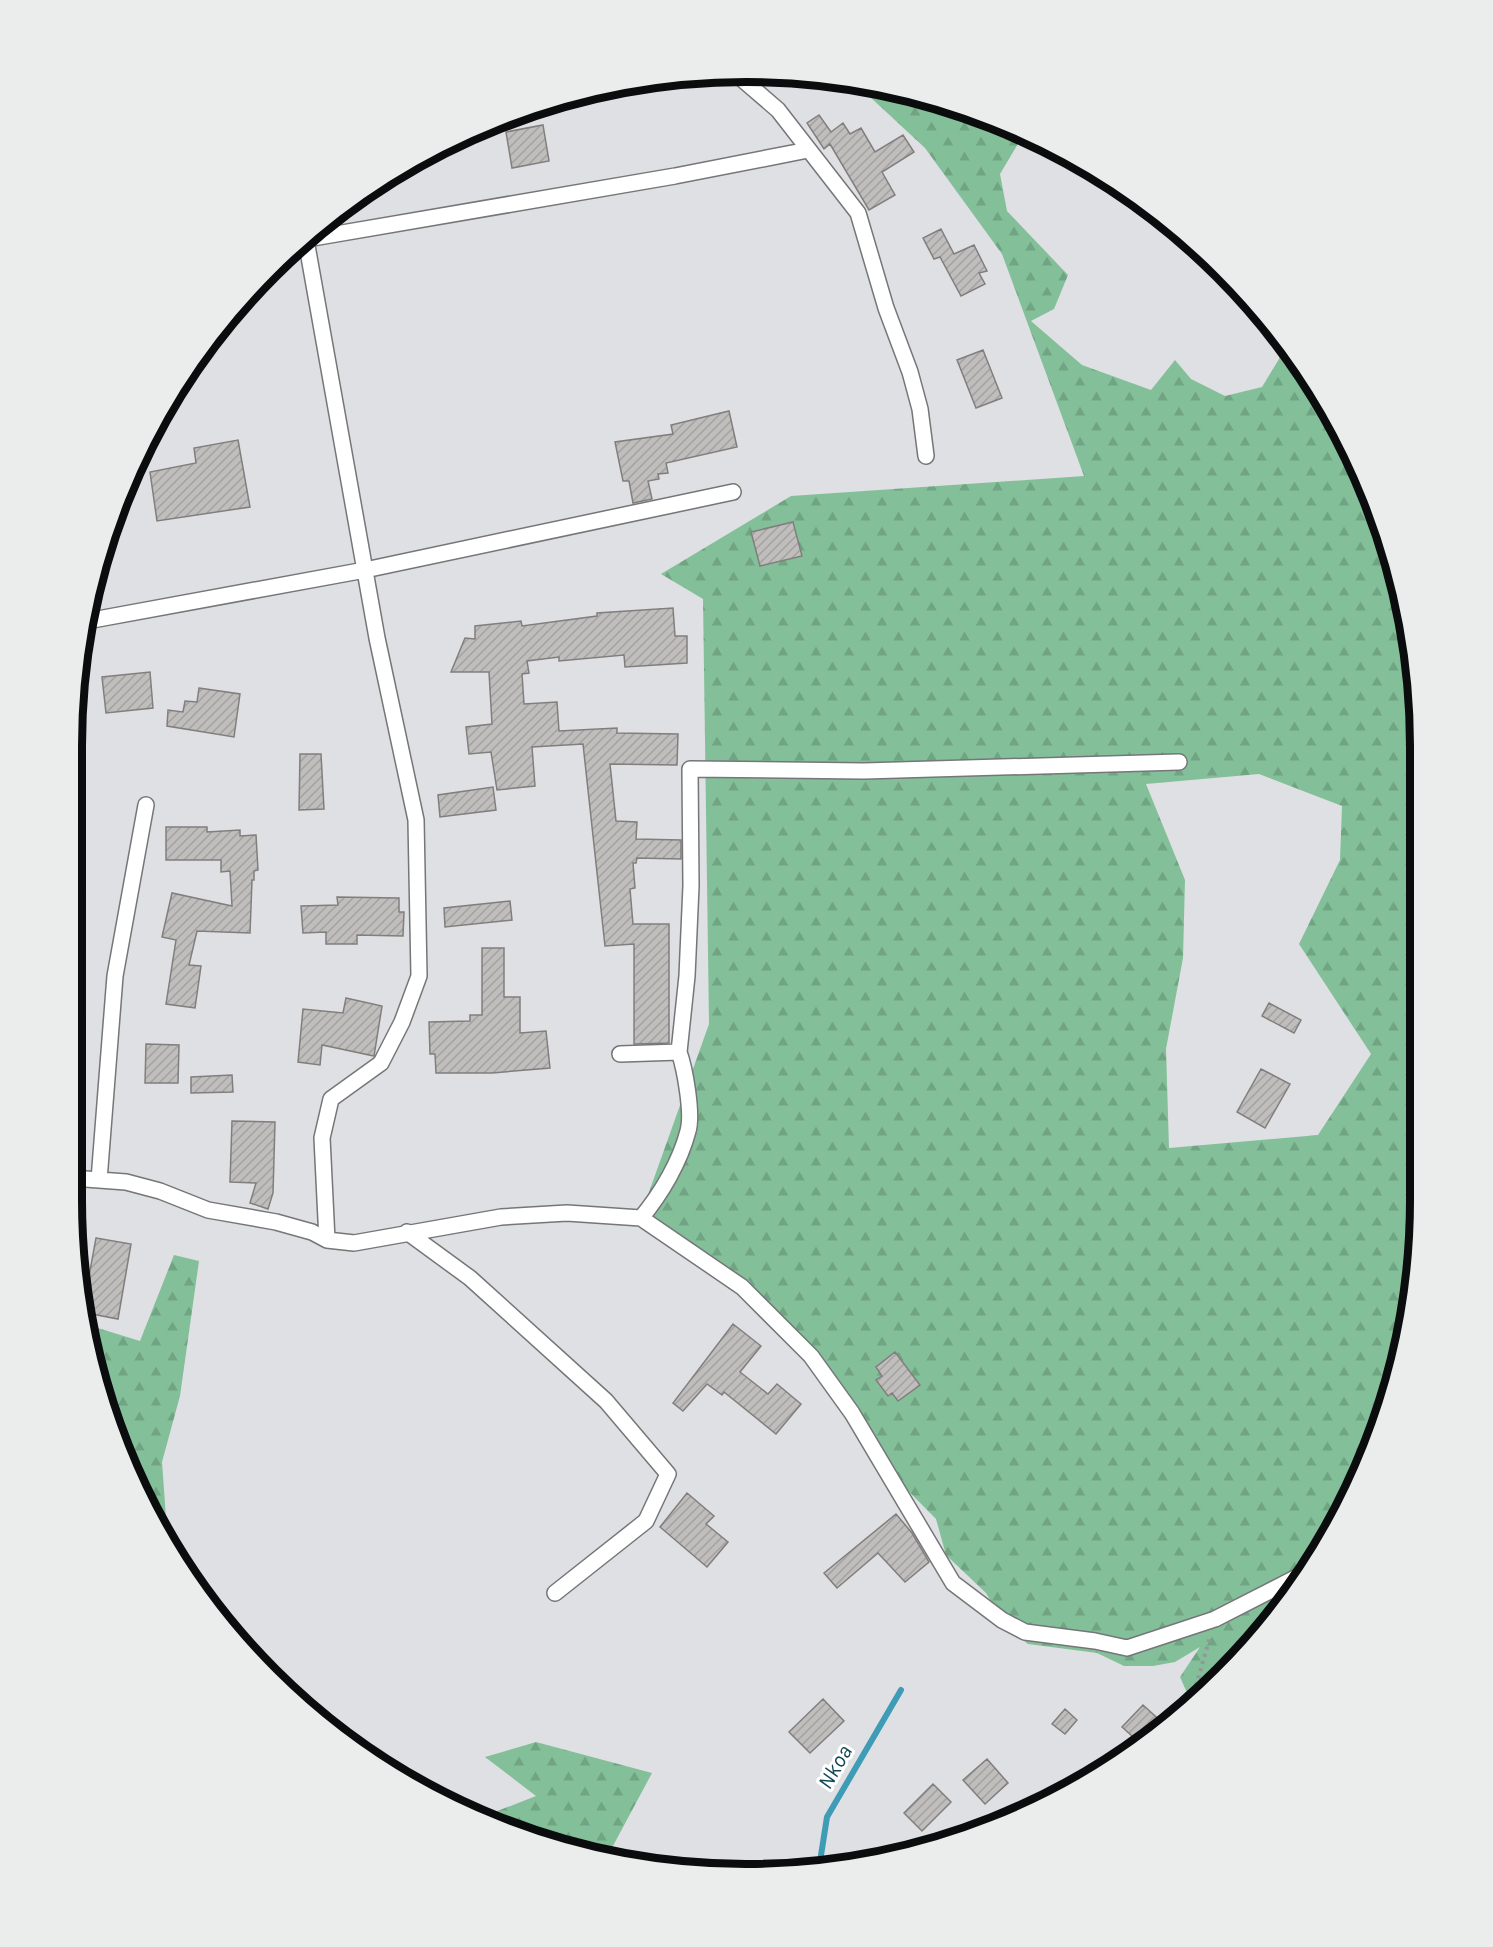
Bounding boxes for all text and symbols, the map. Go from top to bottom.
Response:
water label: Nkoa [812,1740,858,1794]

